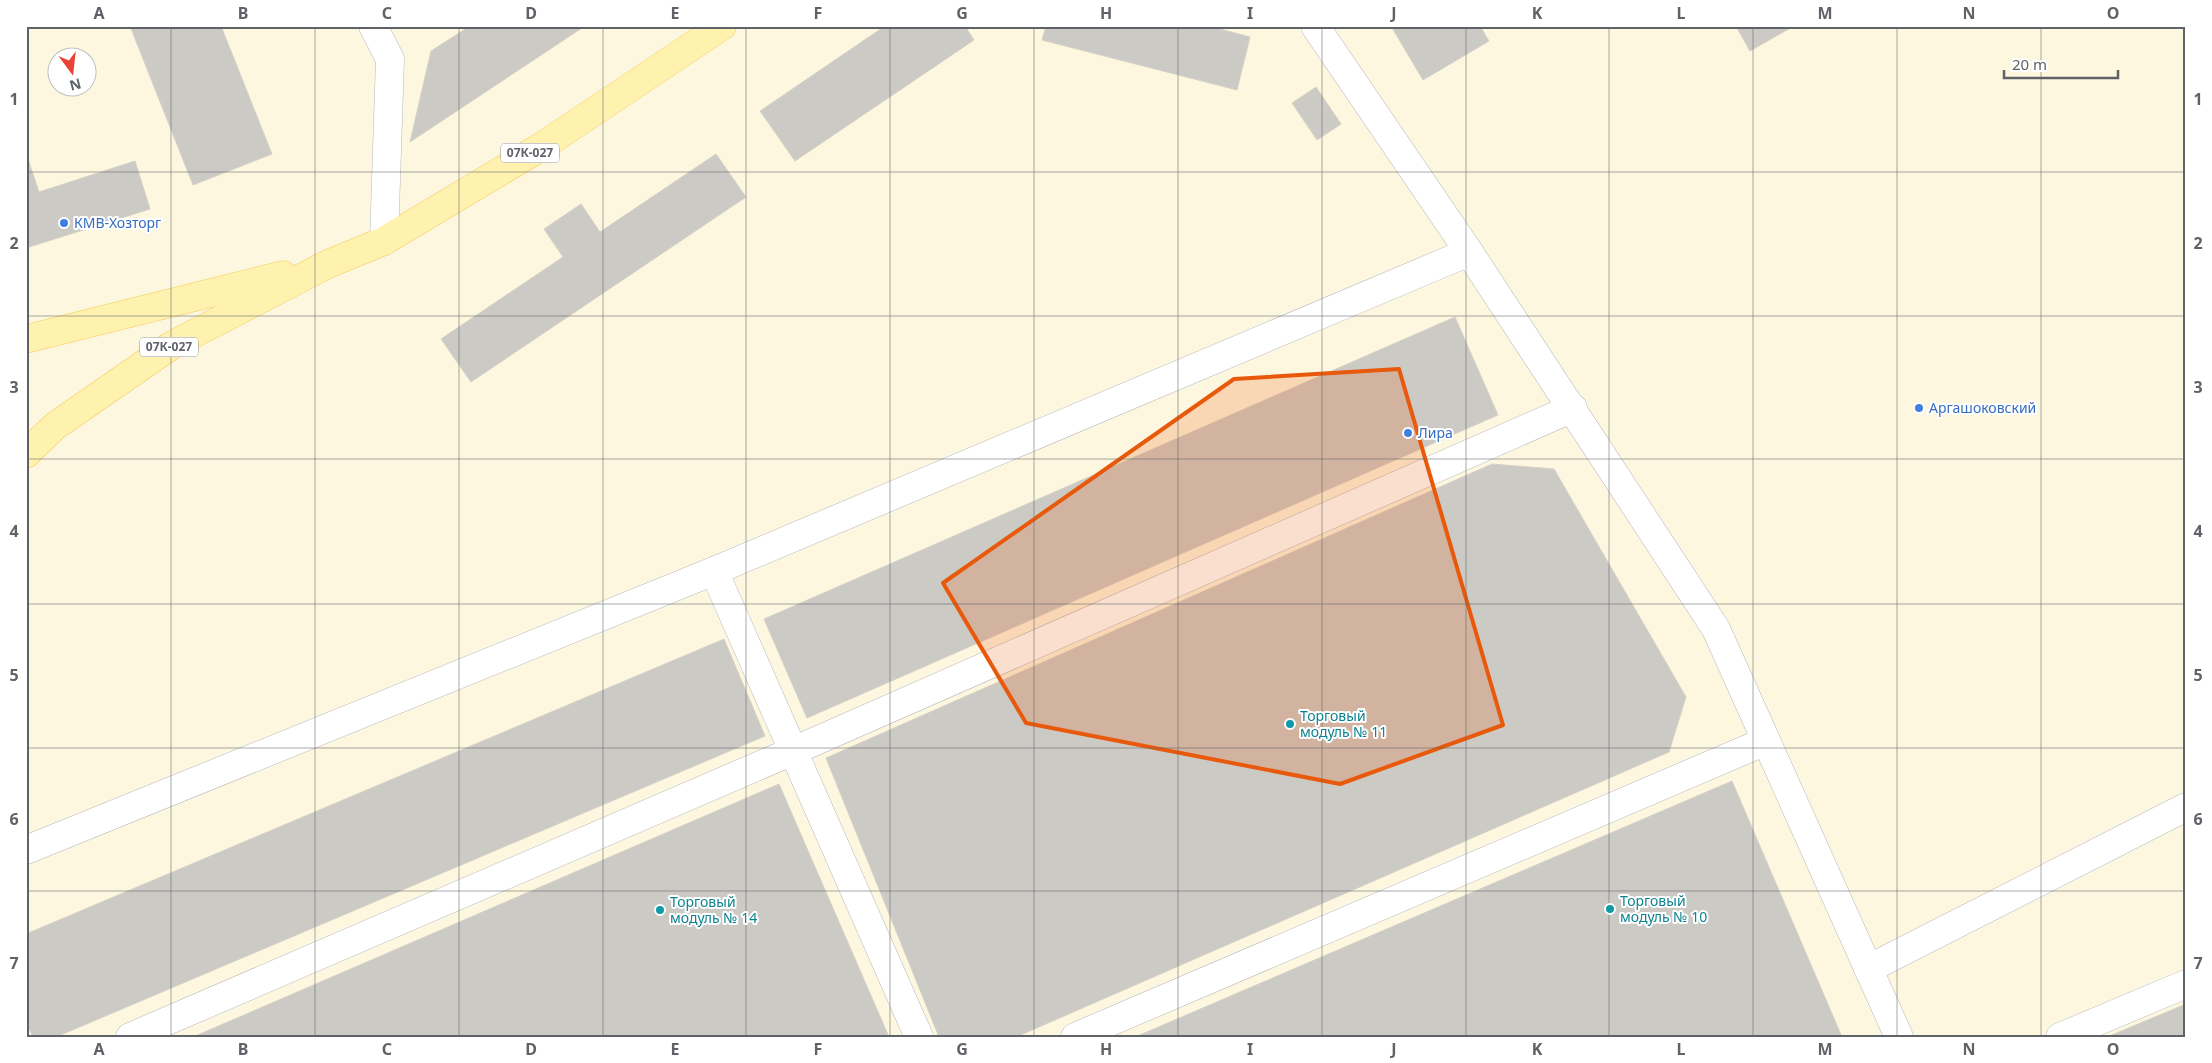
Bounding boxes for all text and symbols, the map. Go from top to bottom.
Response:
text: A [93,2,105,24]
text: B [238,2,248,24]
text: C [382,2,392,24]
text: D [525,2,537,24]
text: E [671,2,680,24]
text: F [814,2,822,24]
text: G [956,2,968,24]
text: H [1100,2,1112,24]
text: I [1247,2,1253,24]
text: J [1389,2,1397,24]
text: K [1532,2,1543,24]
text: L [1677,2,1686,24]
text: M [1817,2,1833,24]
text: N [1962,2,1976,24]
text: O [2107,2,2119,24]
north arrow [48,48,98,98]
scale bar [2004,48,2118,80]
text: 20 m [2012,54,2047,74]
text: N [68,74,83,96]
text: 1 [9,88,19,110]
text: 1 [2193,88,2203,110]
road number: 07К-027 [501,144,559,162]
place label: КМВ-Хозторг [74,213,161,232]
marker: КМВ-Хозторг [58,217,70,229]
text: 2 [9,232,19,254]
text: 2 [2193,232,2203,254]
road number: 07К-027 [140,338,198,357]
text: 3 [9,376,19,398]
text: 3 [2193,376,2203,398]
place label: Аргашоковский [1929,398,2036,417]
marker: Аргашоковский [1913,402,1925,414]
place label: Лира [1418,423,1453,442]
marker: Лира [1402,427,1414,439]
text: 4 [9,520,19,542]
text: 4 [2193,520,2203,542]
text: 5 [9,664,19,686]
text: 5 [2193,664,2203,686]
place label: Торговый модуль № 11 [1300,706,1387,741]
marker: Торговый модуль № 11 [1284,718,1296,730]
text: 6 [9,808,19,830]
text: 6 [2193,808,2203,830]
place label: Торговый модуль № 10 [1620,891,1707,926]
place label: Торговый модуль № 14 [670,892,757,927]
marker: Торговый модуль № 10 [1604,903,1616,915]
marker: Торговый модуль № 14 [654,904,666,916]
text: 7 [9,952,19,974]
text: 7 [2193,952,2203,974]
text: A [93,1038,105,1060]
text: B [238,1038,248,1060]
text: C [382,1038,392,1060]
text: D [525,1038,537,1060]
text: E [671,1038,680,1060]
text: F [814,1038,822,1060]
text: G [956,1038,968,1060]
text: H [1100,1038,1112,1060]
text: I [1247,1038,1253,1060]
text: J [1389,1038,1397,1060]
text: K [1532,1038,1543,1060]
text: L [1677,1038,1686,1060]
text: M [1817,1038,1833,1060]
text: N [1962,1038,1976,1060]
text: O [2107,1038,2119,1060]

